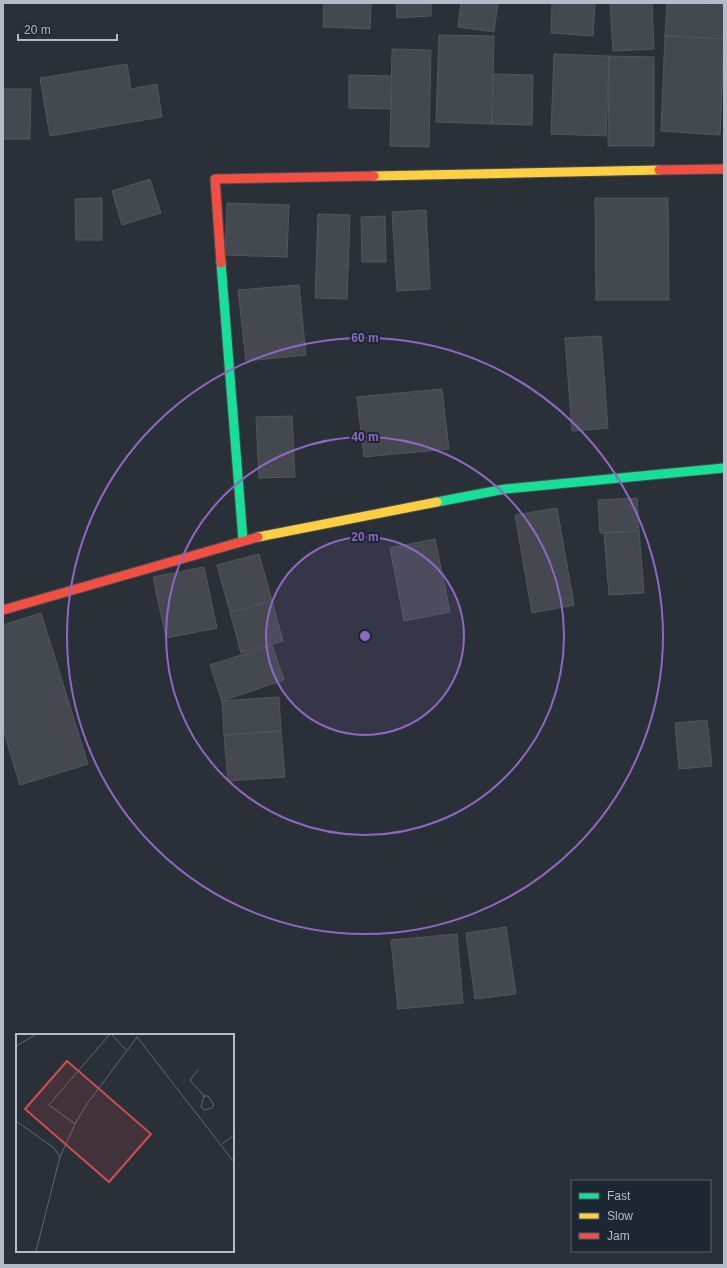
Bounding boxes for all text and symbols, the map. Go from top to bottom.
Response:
scale bar [18,16,117,42]
text: 20 m [24,23,51,37]
text: 60 m [351,331,379,345]
text: 40 m [351,430,379,444]
text: 20 m [351,530,379,544]
centre of rings [358,629,372,643]
inset map [16,1034,234,1252]
legend [571,1180,711,1252]
text: Fast [607,1189,631,1203]
text: Slow [607,1209,633,1223]
text: Jam [607,1229,630,1243]

